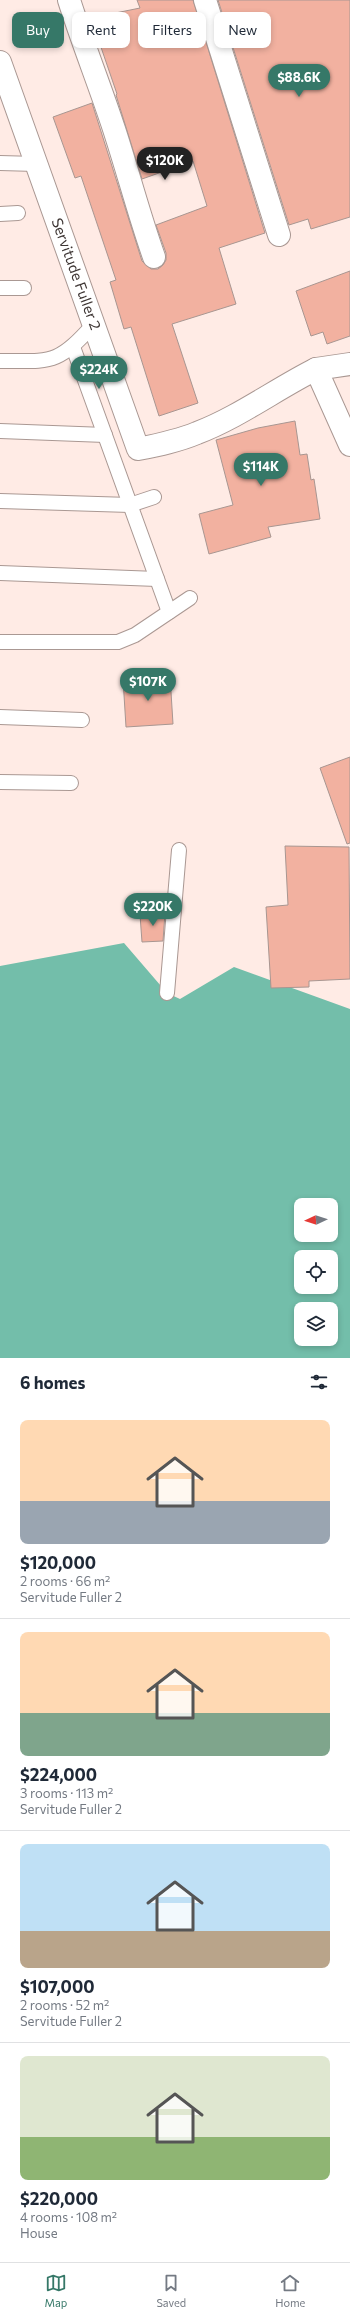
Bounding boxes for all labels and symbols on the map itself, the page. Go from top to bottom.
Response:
pin: $88.6K [266,64,332,98]
pin: $120K [137,147,193,181]
street label: Servitude Fuller 2 [48,215,106,332]
pin: $224K [71,356,127,390]
pin: $114K [233,453,289,487]
pin: $107K [120,668,176,702]
pin: $220K [125,893,181,927]
north arrow [294,1198,338,1242]

